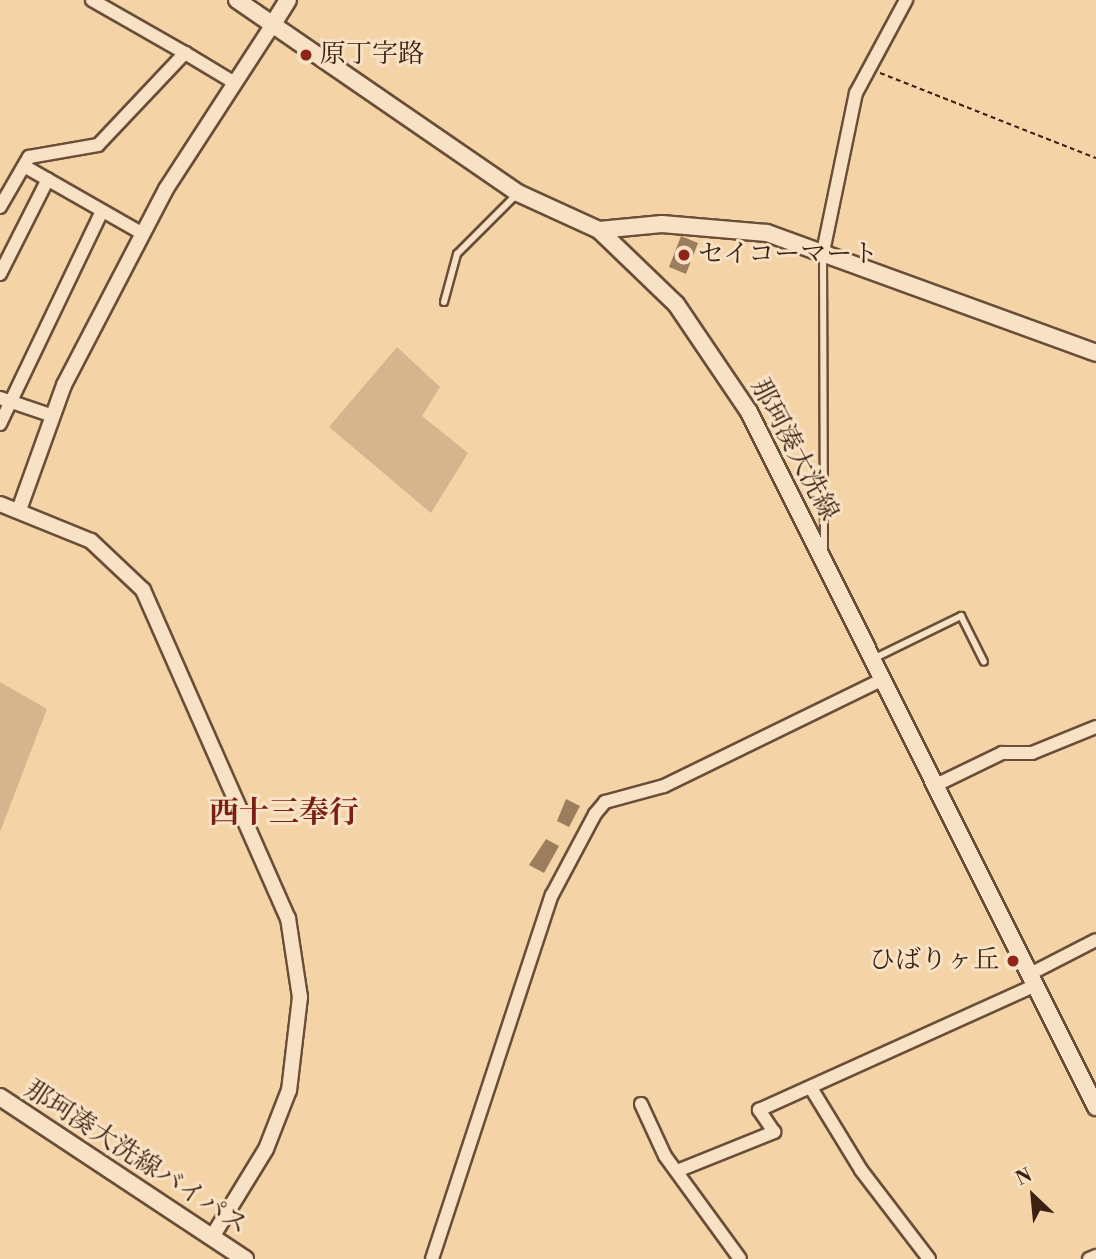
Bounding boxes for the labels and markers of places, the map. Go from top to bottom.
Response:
place label: 原丁字路 [320,39,424,71]
marker: 原丁字路 [298,47,314,63]
place label: セイコーマート [698,239,880,271]
marker: セイコーマート [676,247,692,263]
place label: ひばりヶ丘 [869,945,999,977]
marker: ひばりヶ丘 [1005,953,1021,969]

